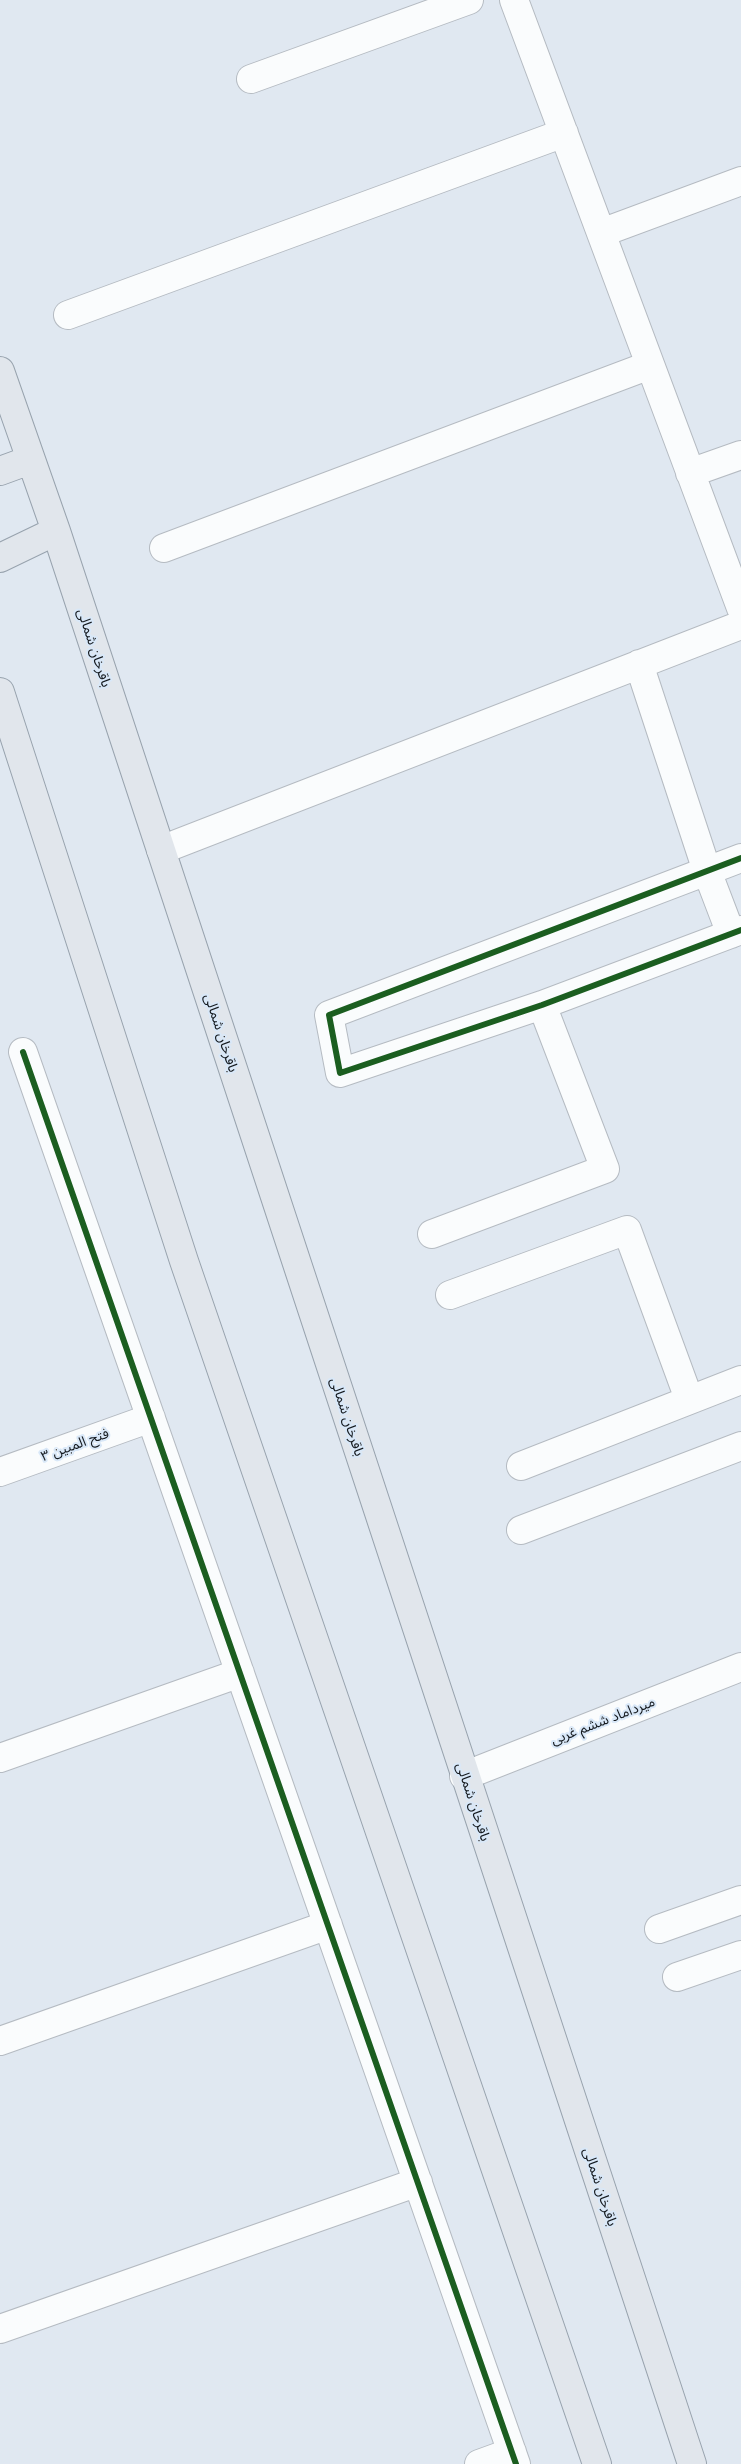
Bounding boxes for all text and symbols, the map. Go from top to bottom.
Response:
street label: باقرخان شمالی [73,607,115,689]
street label: باقرخان شمالی [200,992,242,1074]
street label: باقرخان شمالی [326,1376,368,1458]
street label: فتح المبین ۳ [39,1425,111,1465]
street label: میرداماد ششم غربی [549,1693,657,1749]
street label: باقرخان شمالی [452,1761,494,1843]
street label: باقرخان شمالی [579,2146,621,2228]

